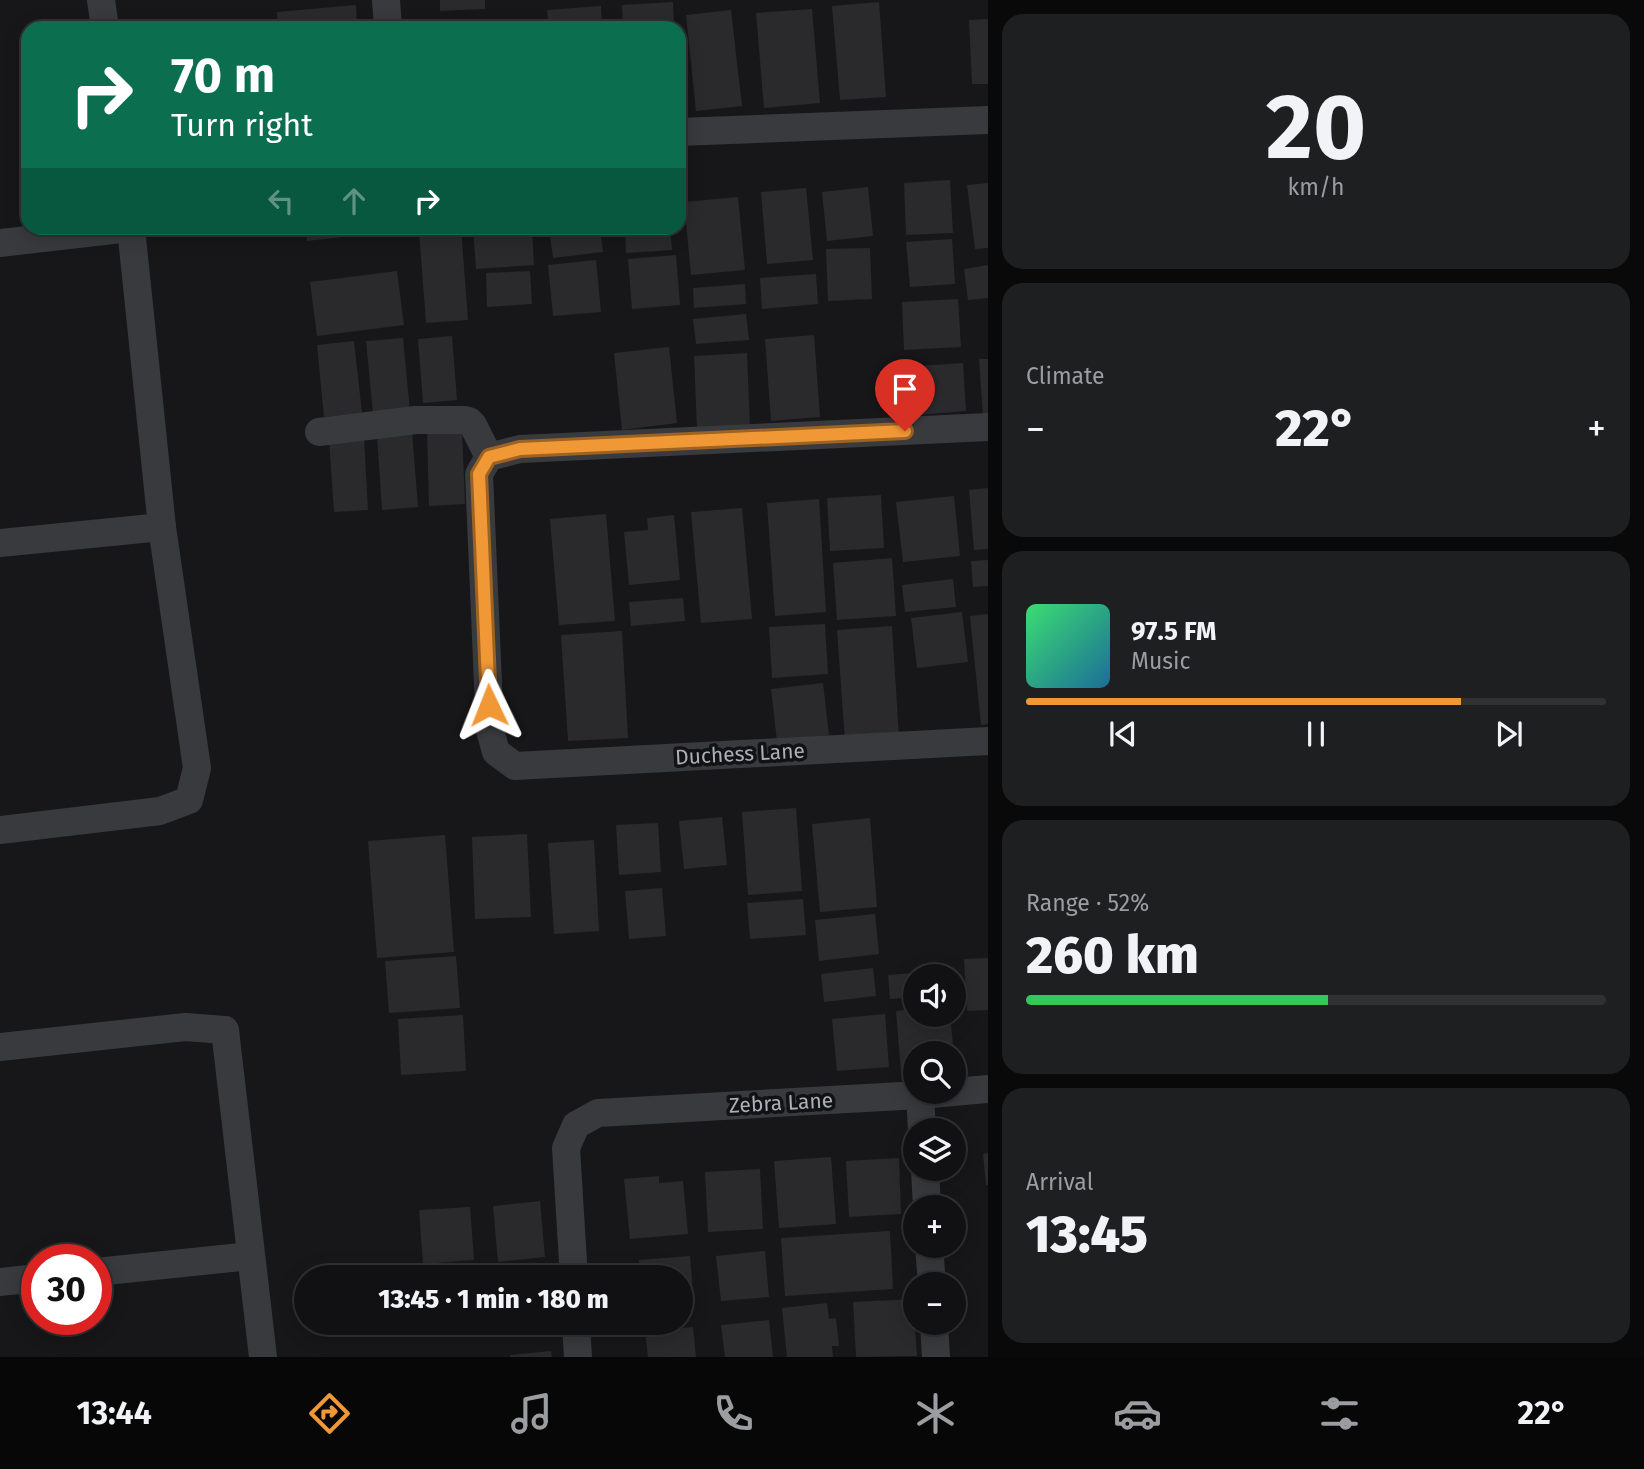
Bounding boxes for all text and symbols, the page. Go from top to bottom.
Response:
text: 70 m [171,46,275,105]
icon: right [56,49,147,140]
text: 20 [1266,73,1366,182]
text: Turn right [171,106,313,144]
text: km/h [1288,173,1344,201]
icon: left [262,182,300,220]
icon: ahead [335,182,373,220]
icon: right [408,182,446,220]
pin [875,359,935,431]
text: Climate [1026,362,1105,390]
icon: arrive [886,370,924,408]
text: 22° [1275,397,1357,460]
text: − [1026,406,1045,452]
text: + [1587,406,1606,452]
text: 97.5 FM [1131,616,1216,647]
text: Music [1131,647,1191,675]
position arrow [452,668,526,742]
icon: previous [1104,715,1142,753]
icon: pause [1297,715,1335,753]
icon: next [1490,715,1528,753]
street label: Duchess Lane [674,738,806,770]
text: Range · 52% [1026,889,1149,917]
text: 260 km [1026,924,1199,987]
map controls [903,964,966,1335]
button: sound [903,964,966,1027]
button: search [903,1041,966,1104]
street label: Zebra Lane [728,1087,834,1119]
button: layers [903,1118,966,1181]
text: Arrival [1026,1168,1093,1196]
button: + [903,1195,966,1258]
text: 13:45 [1026,1203,1148,1266]
speed limit sign: 30 [21,1244,112,1335]
button: − [903,1272,966,1335]
text: 13:45 · 1 min · 180 m [378,1284,609,1315]
icon: directions [305,1389,354,1438]
icon: music [507,1389,556,1438]
icon: phone [709,1389,758,1438]
icon: climate [911,1389,960,1438]
icon: car [1113,1389,1162,1438]
icon: filters [1315,1389,1364,1438]
text: 13:44 [77,1394,152,1432]
text: 22° [1518,1394,1567,1432]

